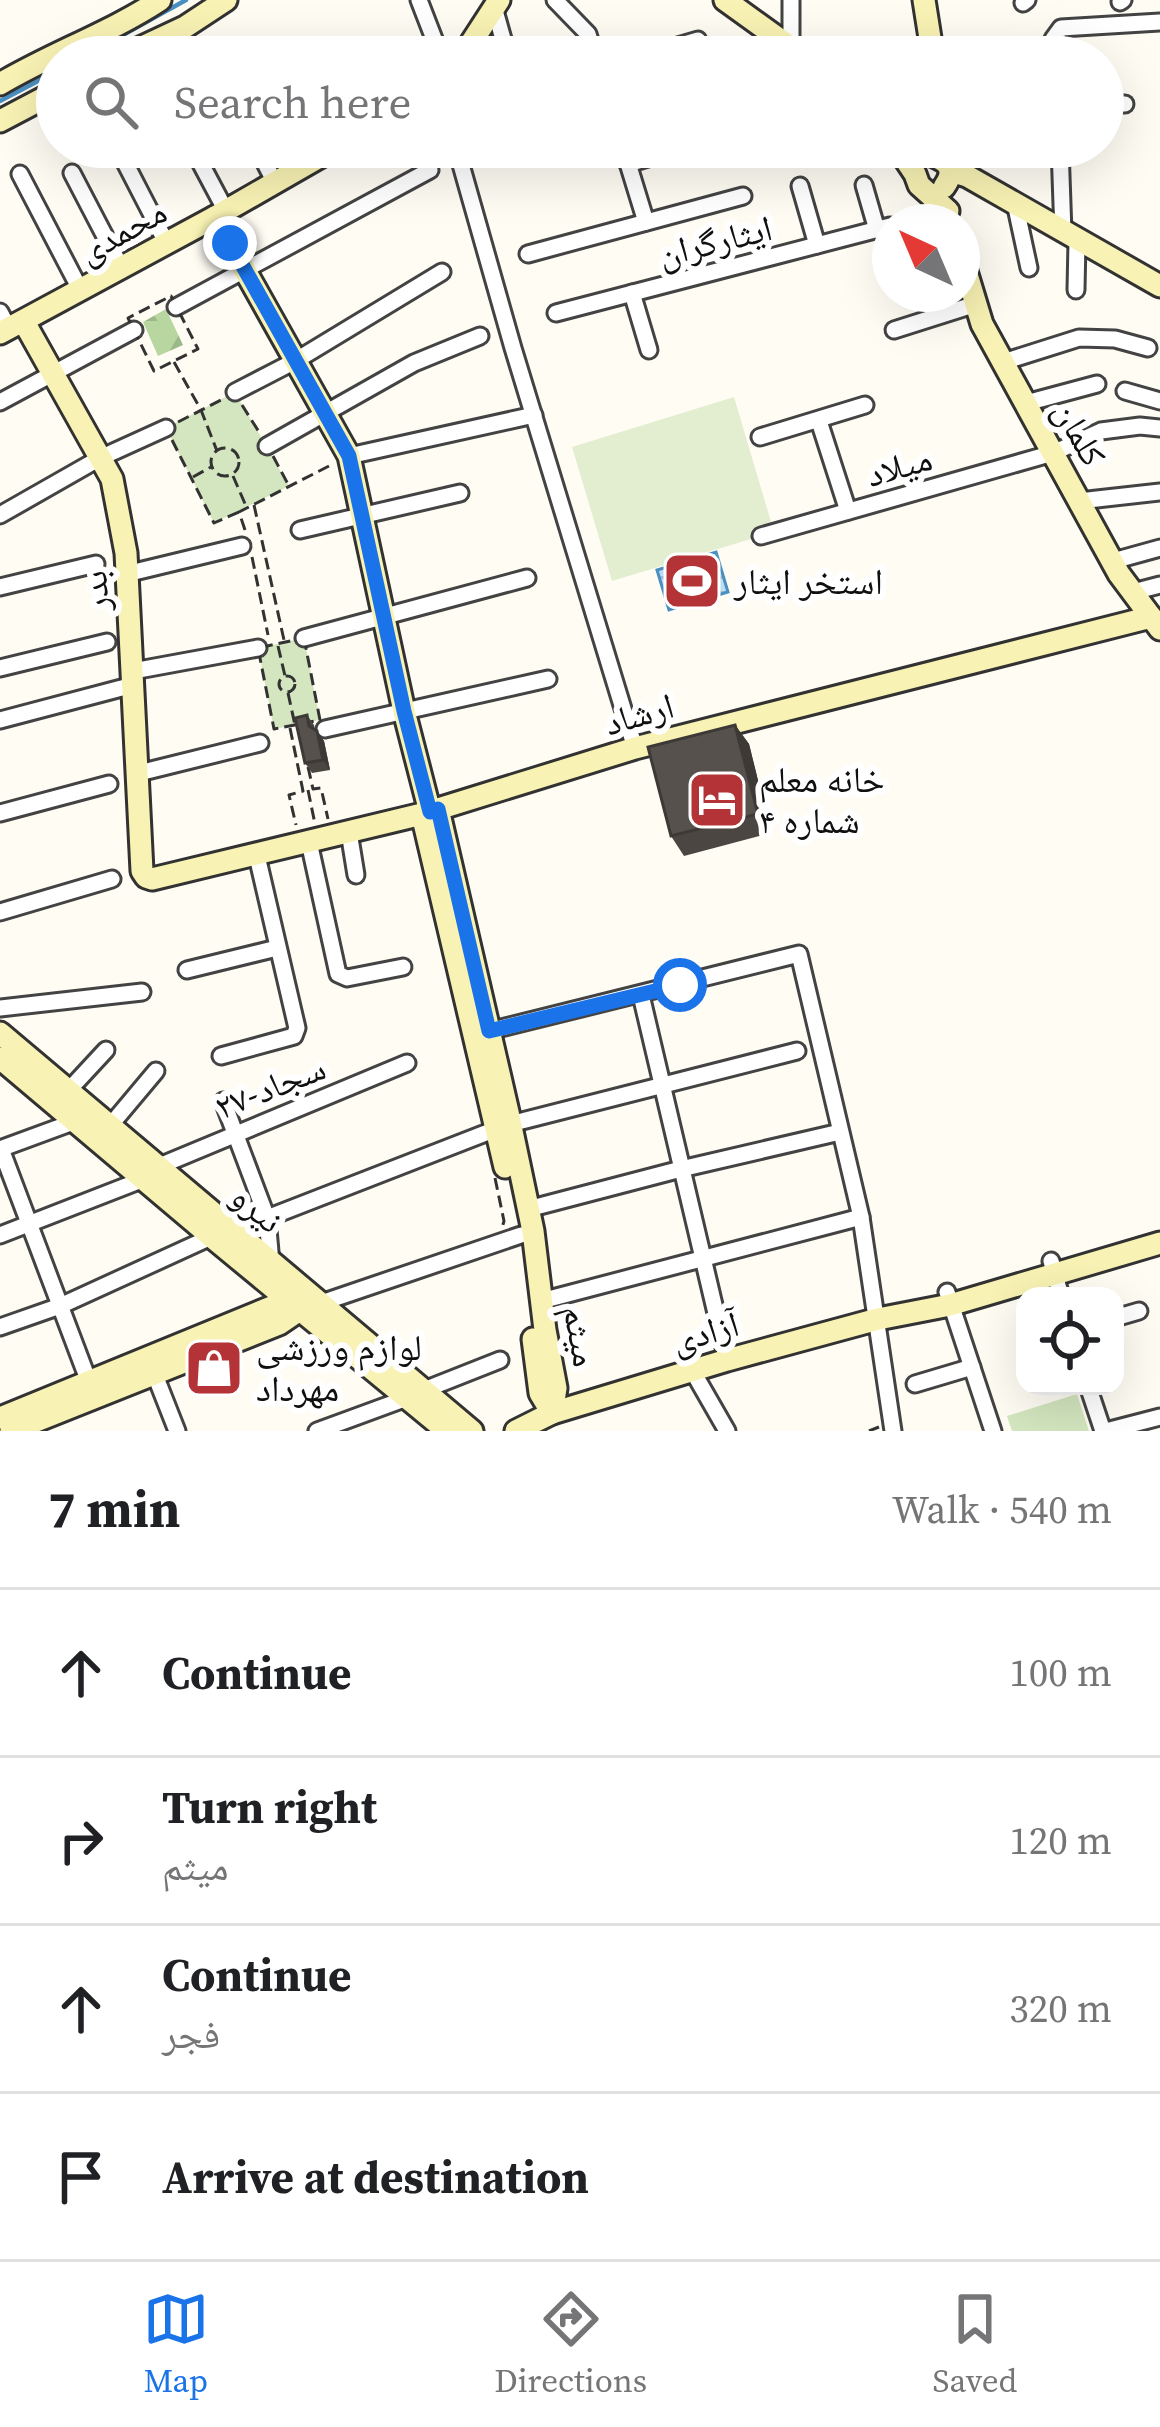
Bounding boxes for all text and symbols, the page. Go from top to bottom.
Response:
search box [36,36,1124,168]
icon: search [78,69,144,135]
text: Search here [174,71,411,133]
street label: محمدی [69,187,175,275]
street label: ایثارگران [653,203,777,279]
north arrow [872,204,980,312]
route end [203,216,257,270]
street label: کلمان [1042,391,1118,475]
street label: میلاد [860,433,938,499]
sports icon: استخر ایثار [661,550,723,612]
place label: استخر ایثار [733,557,883,606]
street label: بدر [69,569,121,614]
street label: ارشاد [599,681,679,747]
place label: خانه معلم شماره ۴ [759,755,885,845]
hotel icon: خانه معلم شماره ۴ [686,769,748,831]
route start [653,958,707,1012]
street label: ۲۷-سجاد [207,1043,333,1131]
street label: نیرو [220,1172,294,1244]
map controls [1016,1287,1124,1395]
button: locate [1016,1287,1124,1395]
street label: آزادی [665,1299,745,1365]
street label: میثم [552,1302,610,1370]
place label: لوازم ورزشی مهرداد [256,1323,422,1413]
shop icon: لوازم ورزشی مهرداد [183,1337,245,1399]
text: 7 min [48,1474,180,1544]
text: Walk · 540 m [892,1483,1112,1536]
icon: ahead [48,1640,114,1706]
text: Continue [162,1642,351,1704]
text: 100 m [1009,1646,1112,1699]
text: Turn right [162,1776,377,1838]
icon: right [48,1808,114,1874]
text: 120 m [1009,1814,1112,1867]
text: میثم [162,1840,228,1893]
text: Continue [162,1944,351,2006]
icon: ahead [48,1976,114,2042]
text: 320 m [1009,1982,1112,2035]
text: فجر [162,2008,220,2061]
icon: arrive [48,2144,114,2210]
text: Arrive at destination [162,2146,589,2208]
tab: Map [143,2286,209,2403]
tab: Directions [494,2286,647,2403]
tab: Saved [933,2286,1017,2403]

